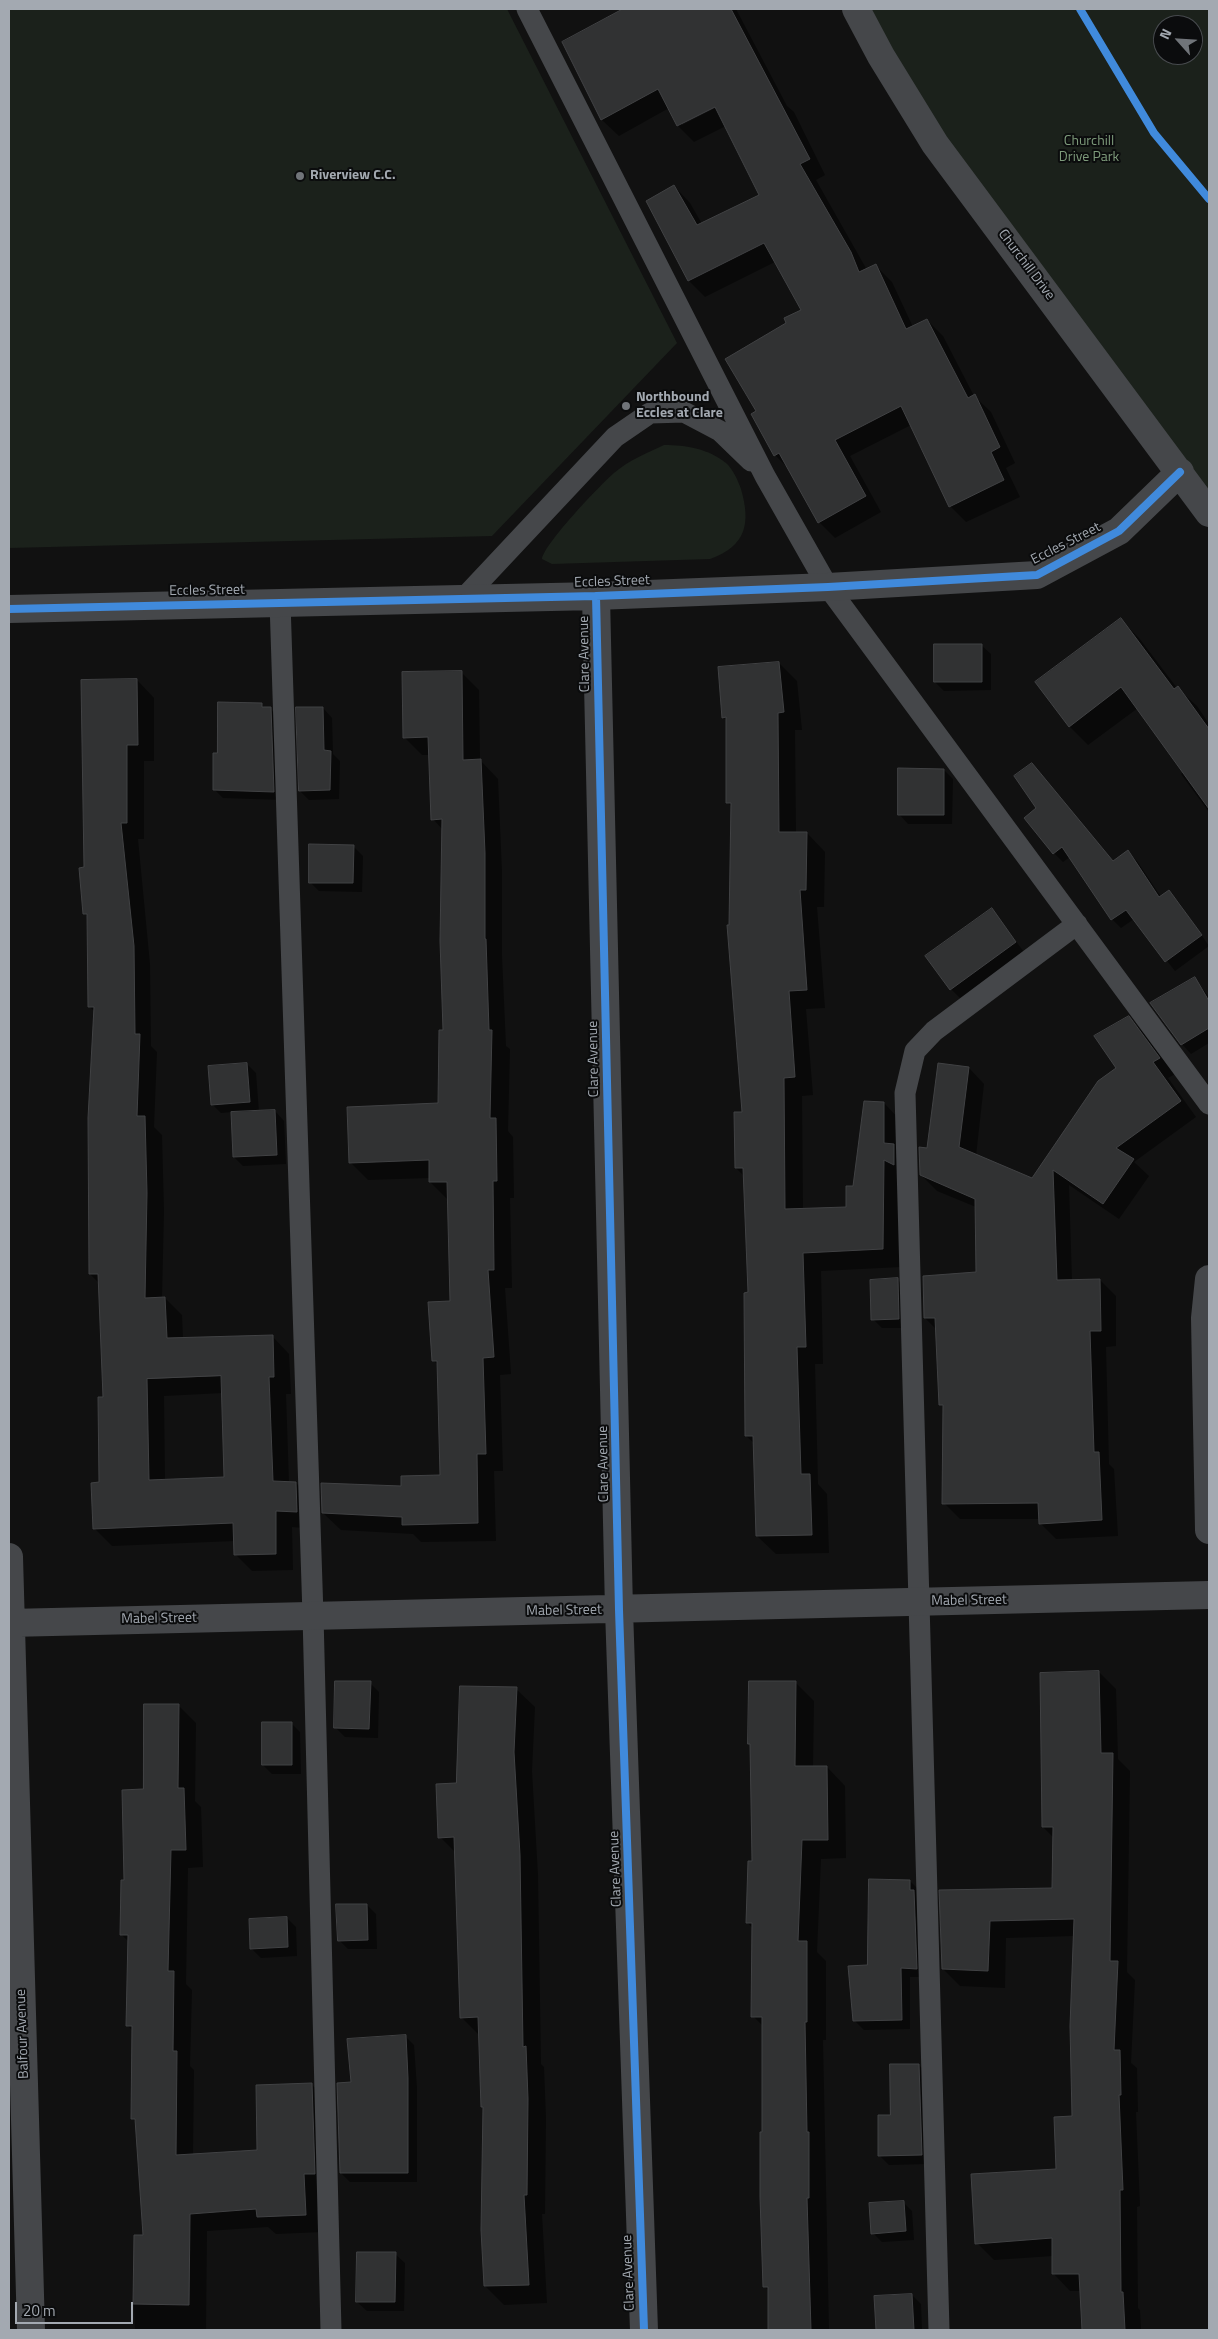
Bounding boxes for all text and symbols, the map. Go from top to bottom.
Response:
north arrow [1153,15,1203,65]
text: N [1153,25,1177,43]
park label: Churchill Drive Park [1059,134,1119,166]
place label: Riverview C.C. [310,168,395,184]
marker: Riverview C.C. [294,170,306,182]
street label: Churchill Drive [994,226,1058,304]
place label: Northbound Eccles at Clare [636,390,723,422]
marker: Northbound Eccles at Clare [620,400,632,412]
street label: Eccles Street [1028,519,1104,569]
street label: Eccles Street [574,572,650,592]
street label: Eccles Street [169,582,245,600]
street label: Clare Avenue [576,616,594,692]
street label: Clare Avenue [585,1021,603,1097]
street label: Clare Avenue [595,1426,613,1502]
street label: Mabel Street [931,1592,1007,1610]
street label: Mabel Street [526,1602,602,1620]
street label: Mabel Street [121,1610,197,1628]
street label: Clare Avenue [606,1830,626,1908]
street label: Balfour Avenue [13,1989,33,2079]
street label: Clare Avenue [619,2234,639,2312]
scale bar [18,2292,135,2324]
text: 20 m [23,2299,56,2322]

